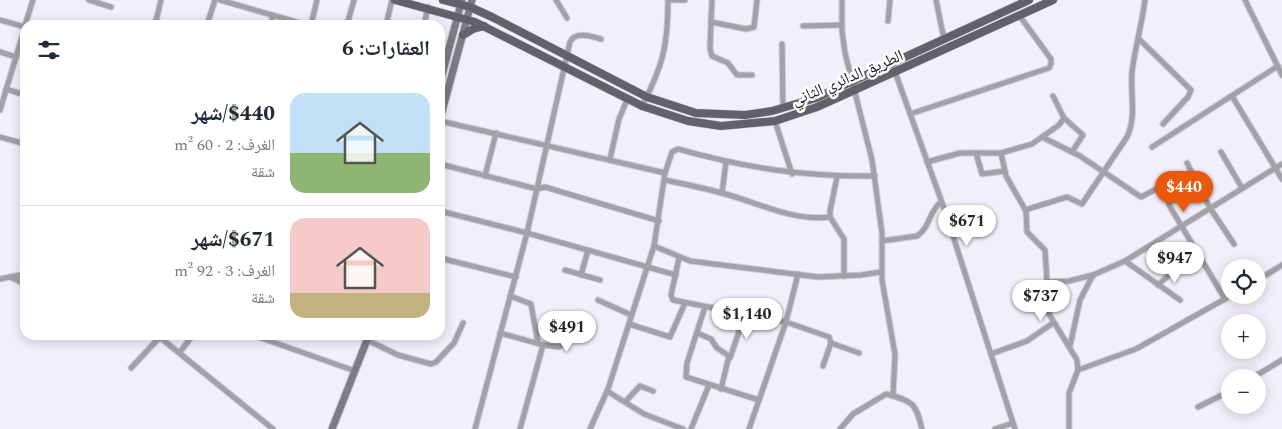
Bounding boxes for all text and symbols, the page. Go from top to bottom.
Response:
text: العقارات: 6 [342,33,430,65]
icon: filters [35,36,63,64]
street label: الطريق الدائري الثاني [788,44,907,112]
text: $440/شهر [191,98,275,130]
icon: home [330,113,390,173]
text: الغرف: 2 · 60 m² [174,133,275,157]
text: شقة [251,160,275,184]
pin: $440 [1154,170,1214,213]
text: $440 [1166,175,1202,199]
pin: $671 [937,204,997,247]
text: $671 [949,209,985,233]
text: $671/شهر [191,224,275,256]
icon: home [330,238,390,298]
pin: $947 [1145,242,1205,284]
text: $947 [1157,246,1193,270]
text: الغرف: 3 · 92 m² [174,259,275,283]
map controls [1221,259,1266,414]
button: locate [1221,259,1266,304]
pin: $737 [1011,280,1071,322]
text: $737 [1023,284,1059,308]
text: شقة [251,286,275,310]
pin: $1,140 [706,298,788,340]
text: $1,140 [722,302,772,326]
pin: $491 [537,310,597,353]
button: + [1221,314,1266,359]
text: $491 [549,315,585,339]
button: − [1221,369,1266,414]

